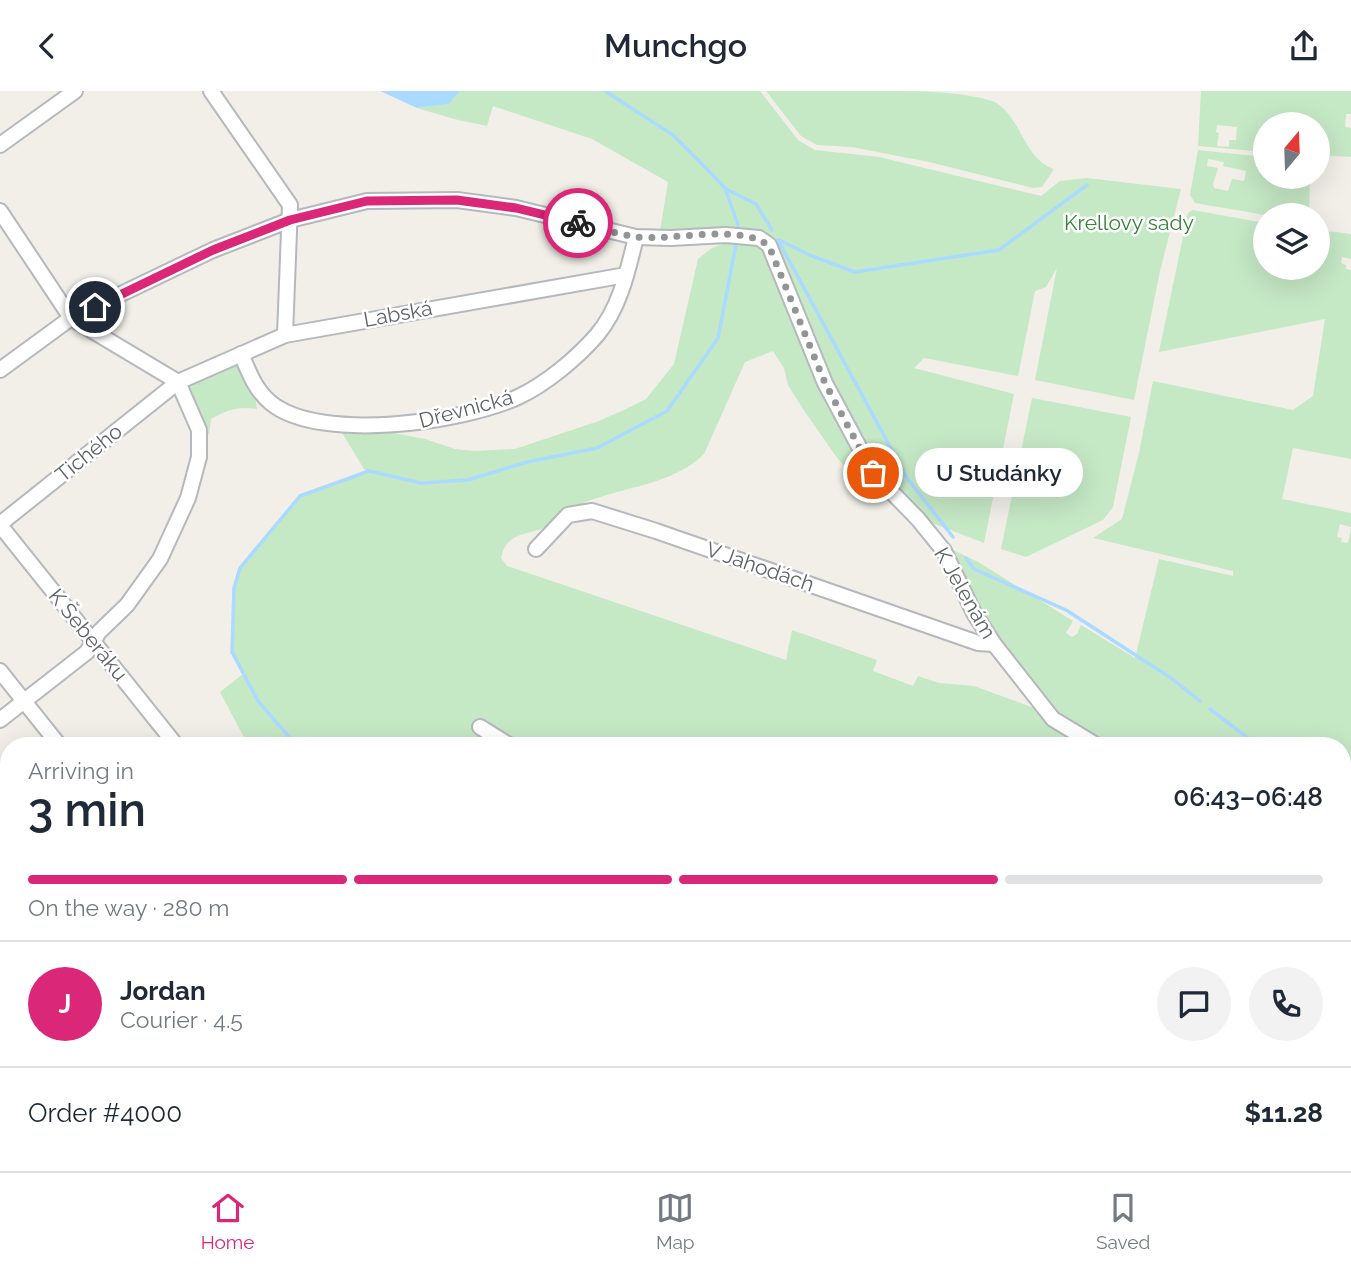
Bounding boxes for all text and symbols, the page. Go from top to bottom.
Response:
icon: back [28,27,66,65]
text: Munchgo [604,27,747,64]
icon: share [1285,27,1323,65]
north arrow [1253,112,1330,189]
map controls [1253,112,1330,280]
courier [543,188,613,258]
button: layers [1253,203,1330,280]
icon: bike [559,204,597,242]
park label: Krellovy sady [1064,210,1194,235]
pin [65,277,125,337]
icon: home [76,288,114,326]
street label: Labská [362,295,434,332]
street label: Dřevnická [416,384,516,433]
street label: Tichého [50,418,127,487]
pin [843,443,903,503]
callout: U Studánky [915,449,1083,497]
icon: bag [854,454,892,492]
text: U Studánky [936,459,1062,486]
street label: V Jahodách [703,536,818,597]
street label: K Jelenám [929,543,1002,643]
street label: K Šeberáku [44,584,133,686]
text: Arriving in [28,757,134,784]
text: 06:43–06:48 [1173,782,1323,812]
text: 3 min [28,783,146,837]
text: On the way · 280 m [28,894,230,921]
button: chat [1157,967,1231,1041]
button: phone [1249,967,1323,1041]
text: Jordan [120,976,206,1006]
text: J [59,989,71,1019]
text: Courier · 4.5 [120,1006,243,1033]
text: Order #4000 [28,1098,182,1128]
text: $11.28 [1245,1098,1323,1128]
tab: Home [201,1189,254,1253]
tab: Map [656,1189,695,1253]
tab: Saved [1096,1189,1150,1253]

